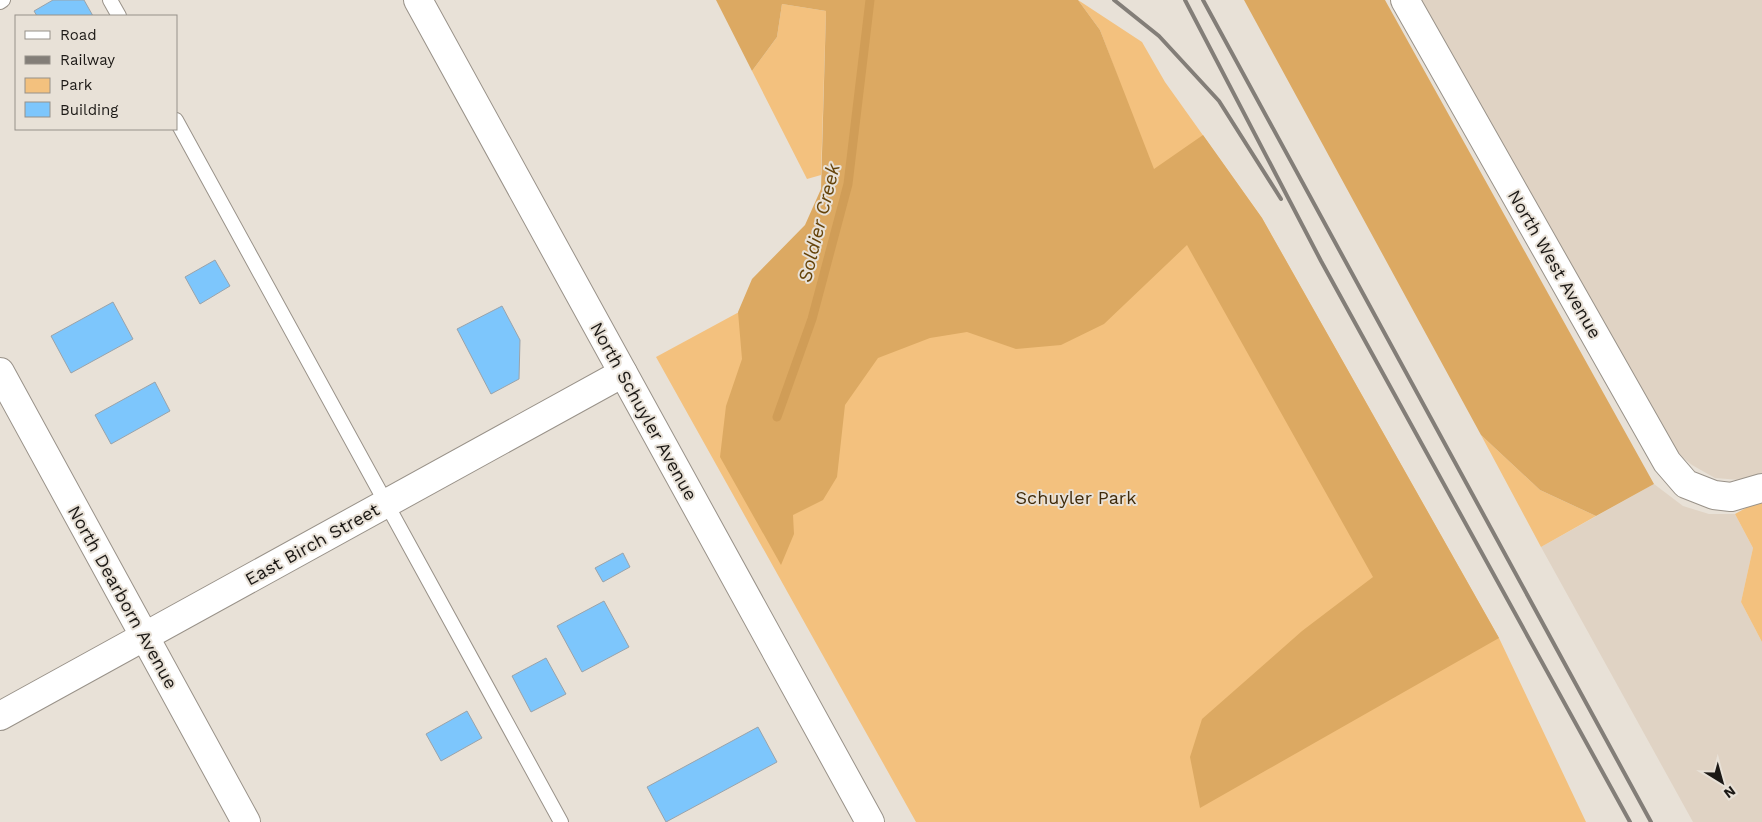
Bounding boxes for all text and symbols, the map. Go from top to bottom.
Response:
legend [15,15,178,130]
text: Road [60,26,97,44]
text: Railway [60,51,115,69]
text: Park [60,76,93,94]
text: Building [60,101,118,119]
water label: Soldier Creek [793,161,845,285]
street label: North West Avenue [1504,186,1606,342]
street label: North Schuyler Avenue [586,318,702,504]
park label: Schuyler Park [1016,487,1136,508]
street label: East Birch Street [241,498,383,590]
street label: North Dearborn Avenue [64,502,182,692]
north arrow [1697,757,1747,807]
text: N [1721,783,1739,802]

